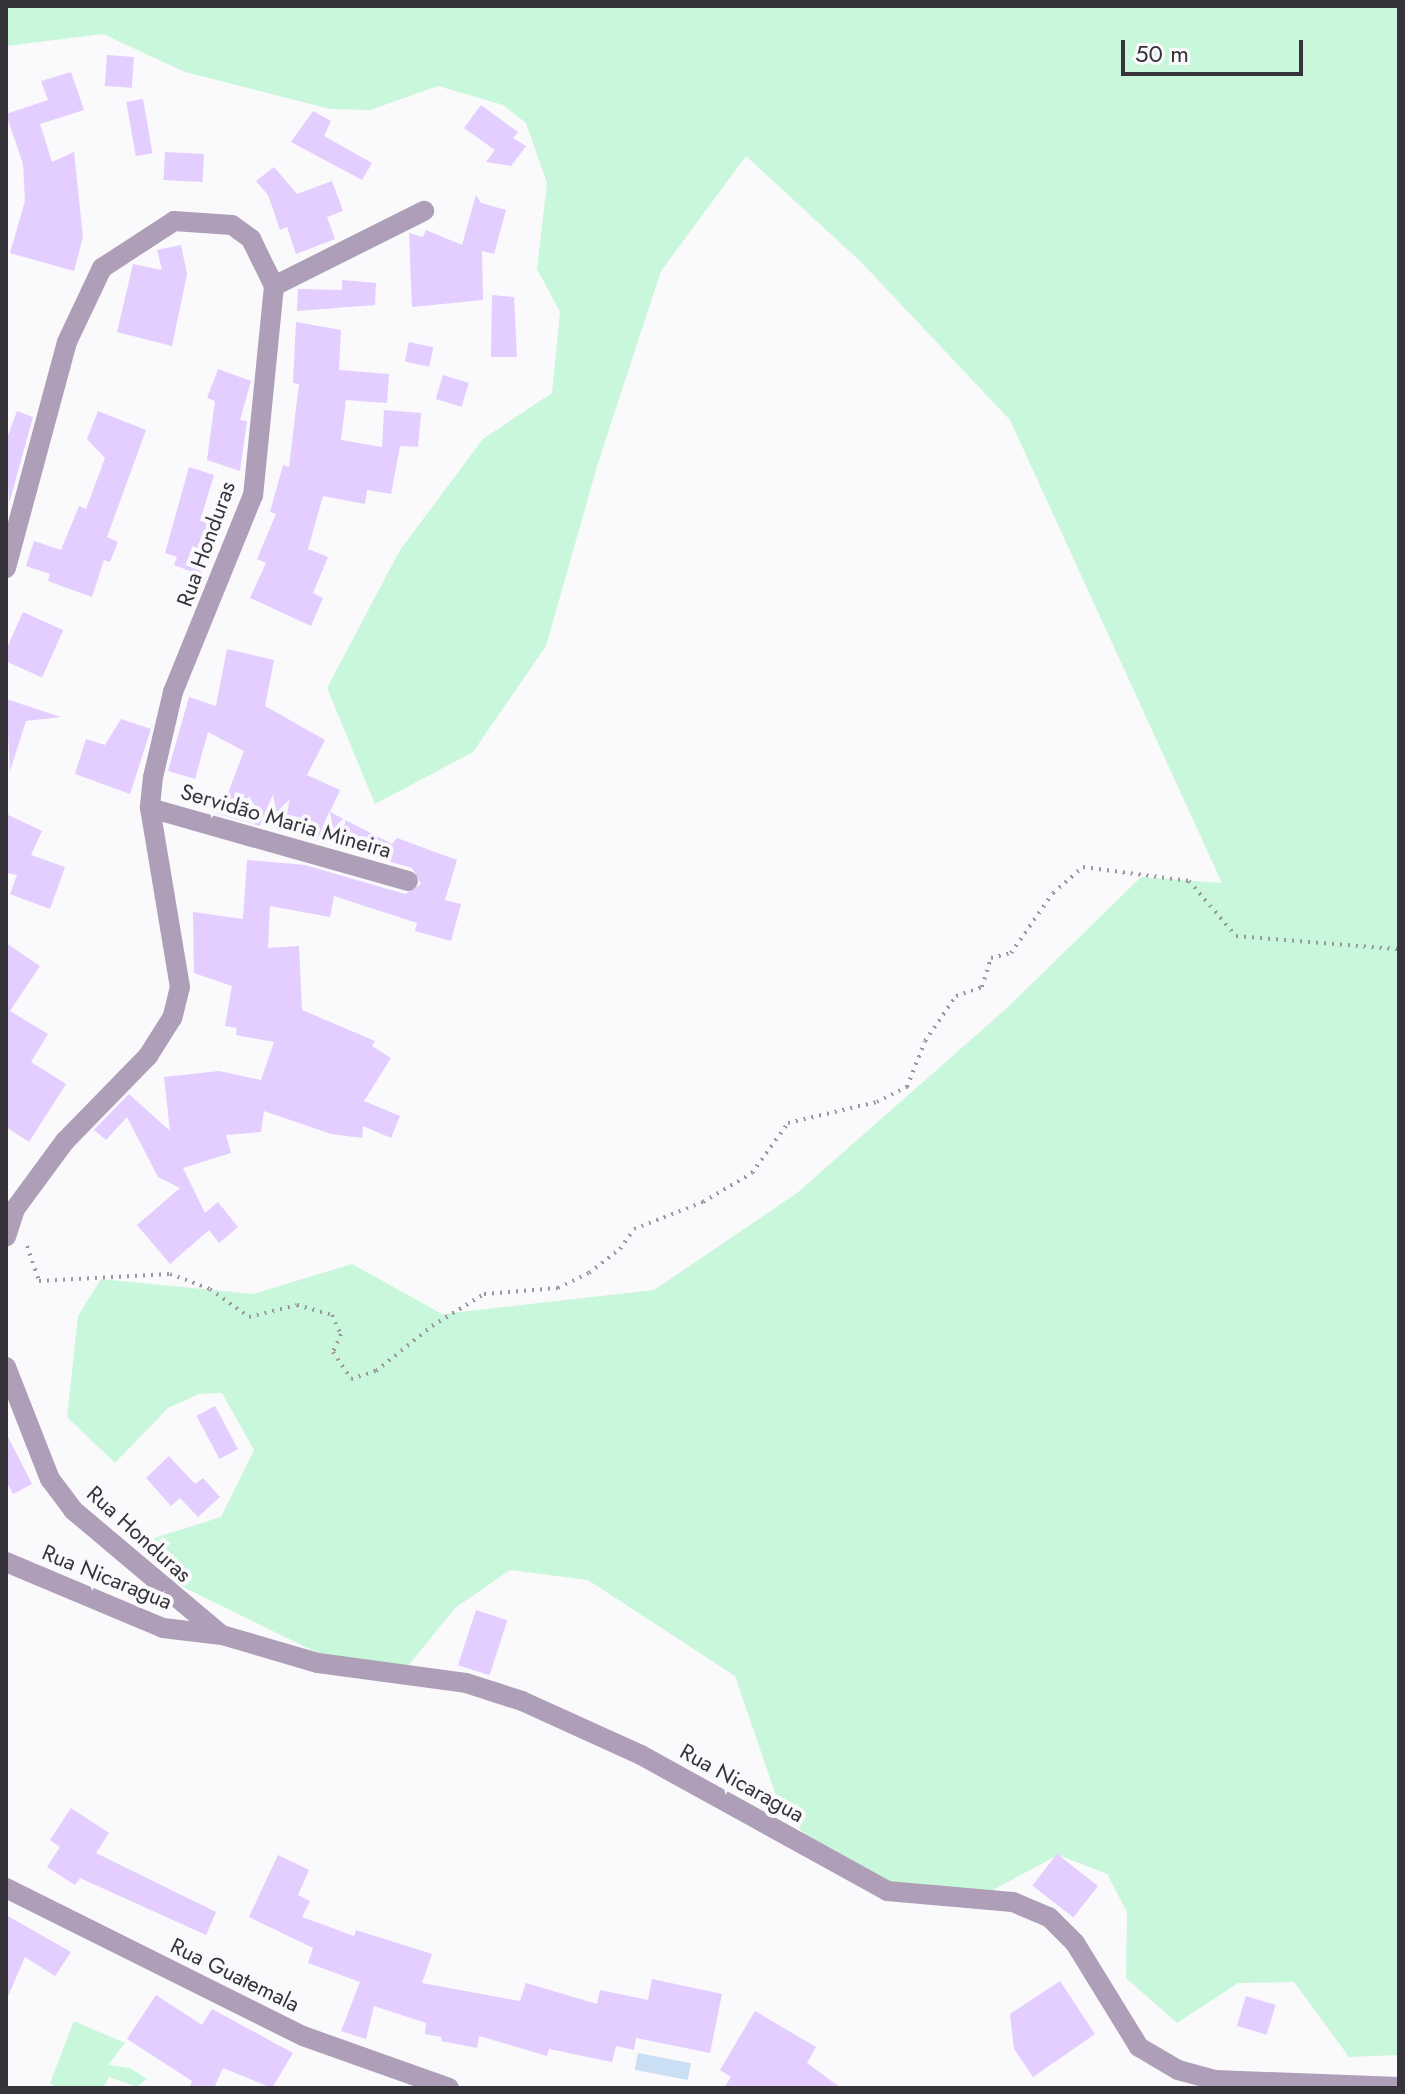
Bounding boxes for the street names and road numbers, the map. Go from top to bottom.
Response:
street label: Rua Honduras [171,478,241,610]
street label: Servidão Maria Mineira [178,778,394,864]
street label: Rua Honduras [81,1480,197,1588]
street label: Rua Nicaragua [38,1539,176,1615]
street label: Rua Nicaragua [675,1738,809,1828]
street label: Rua Guatemala [166,1932,304,2018]

